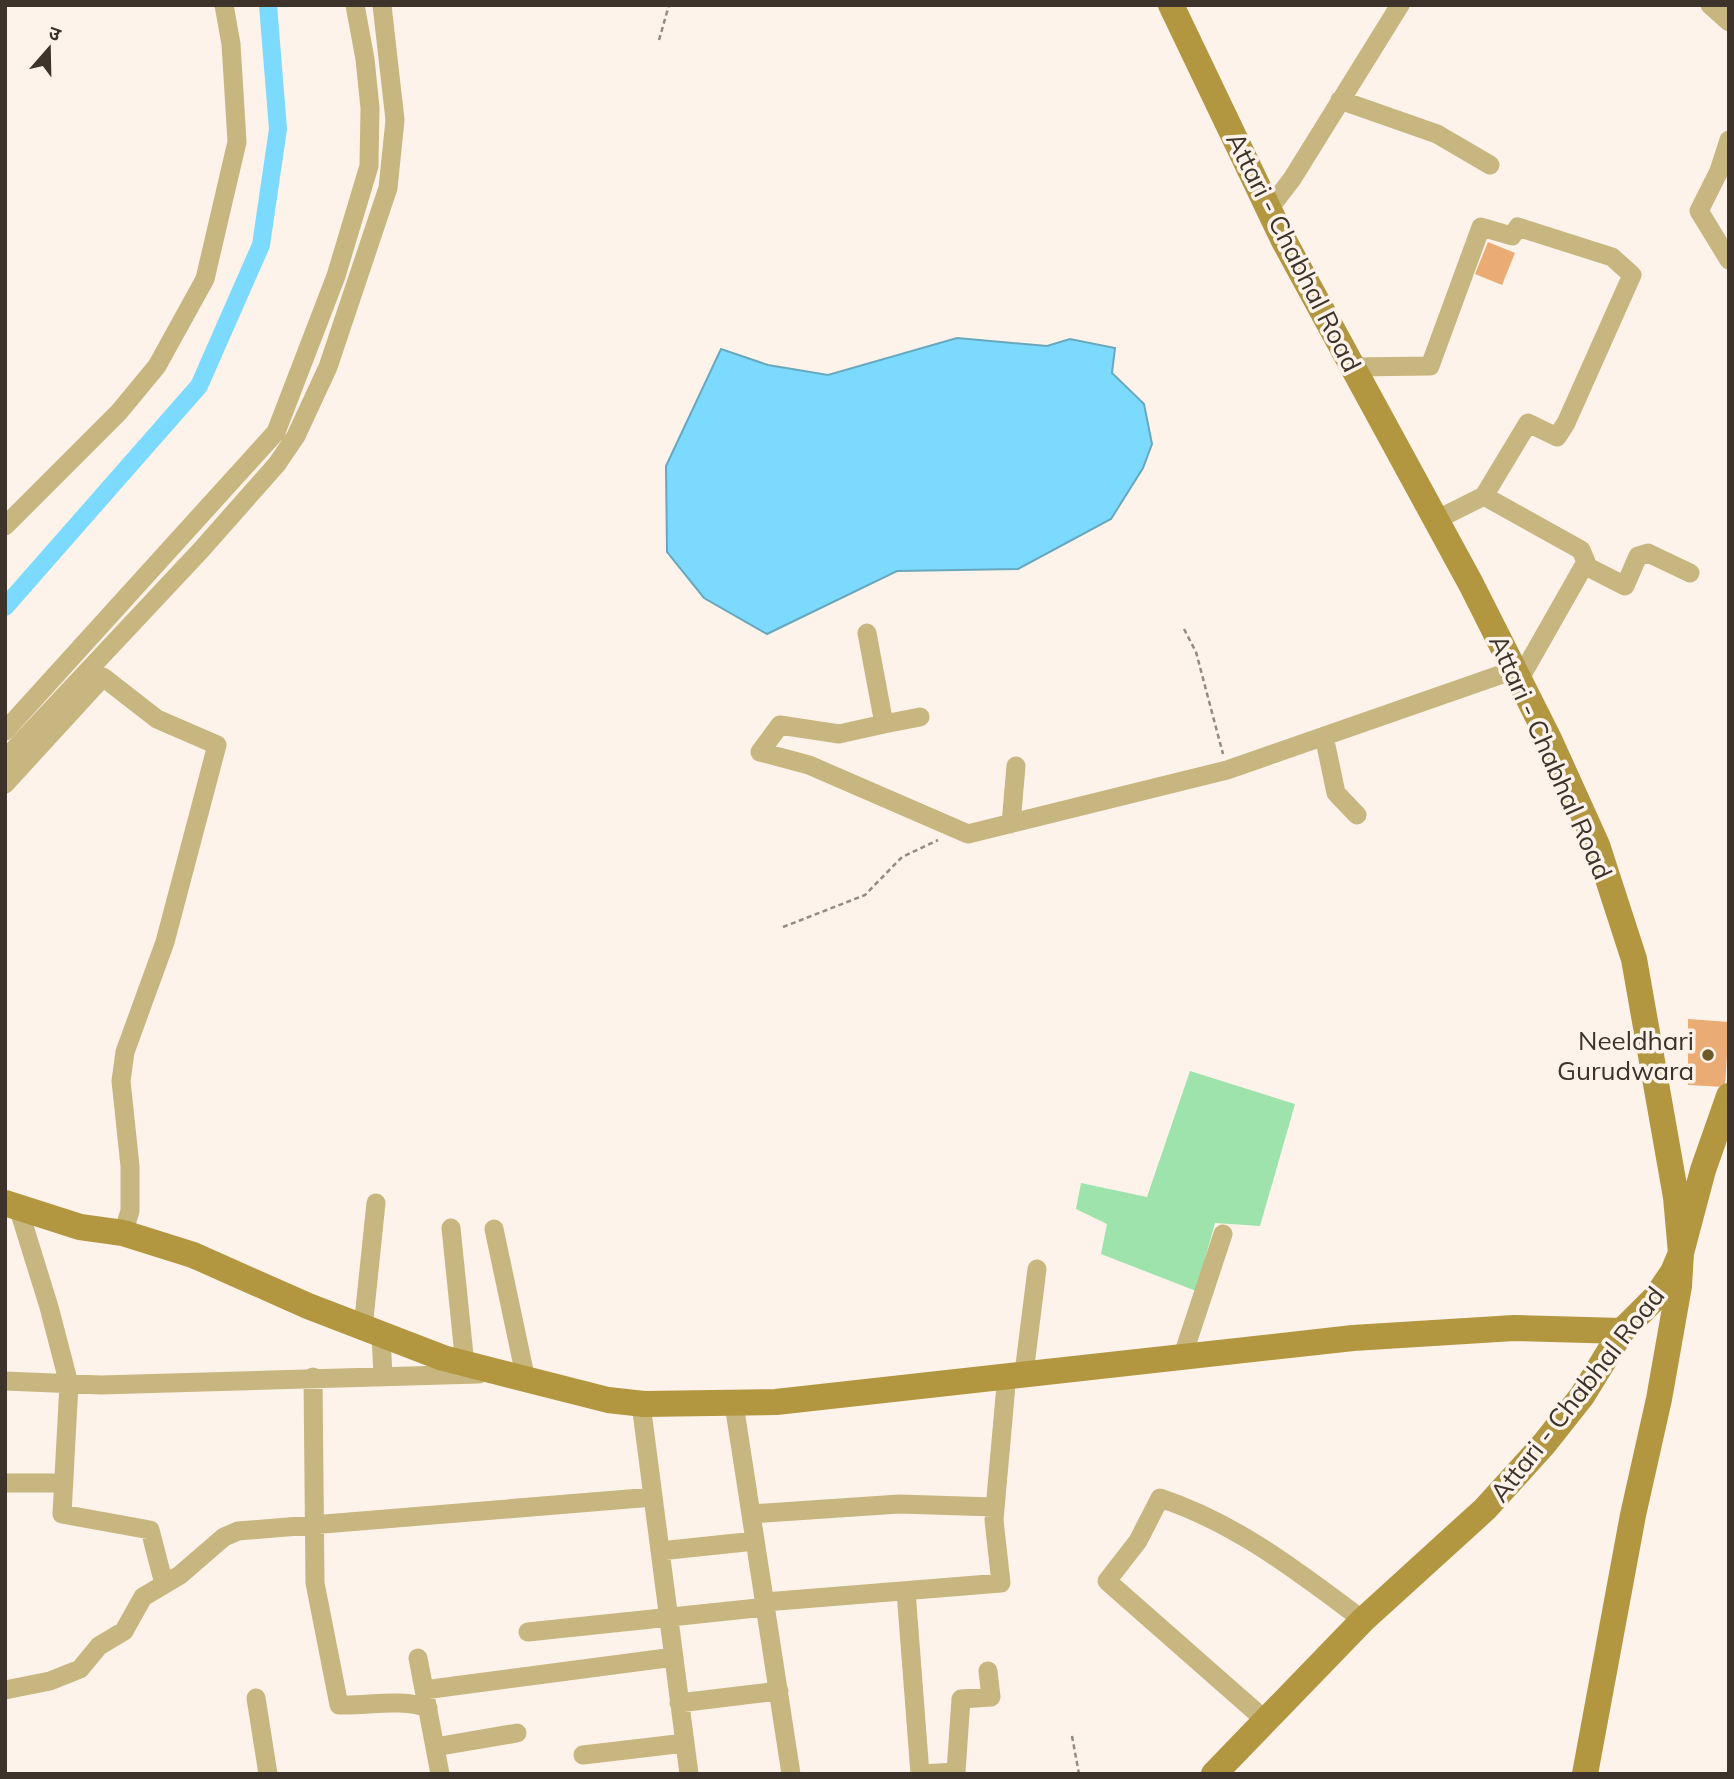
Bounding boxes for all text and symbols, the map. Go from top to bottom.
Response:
north arrow [14,14,84,84]
text: उ [45,20,65,47]
street label: Attari - Chabhal Road [1219,127,1369,377]
street label: Attari - Chabhal Road [1482,630,1620,884]
place label: Neeldhari Gurudwara [1557,1024,1694,1087]
marker: Neeldhari Gurudwara [1700,1047,1716,1063]
street label: Attari - Chabhal Road [1483,1280,1671,1508]

